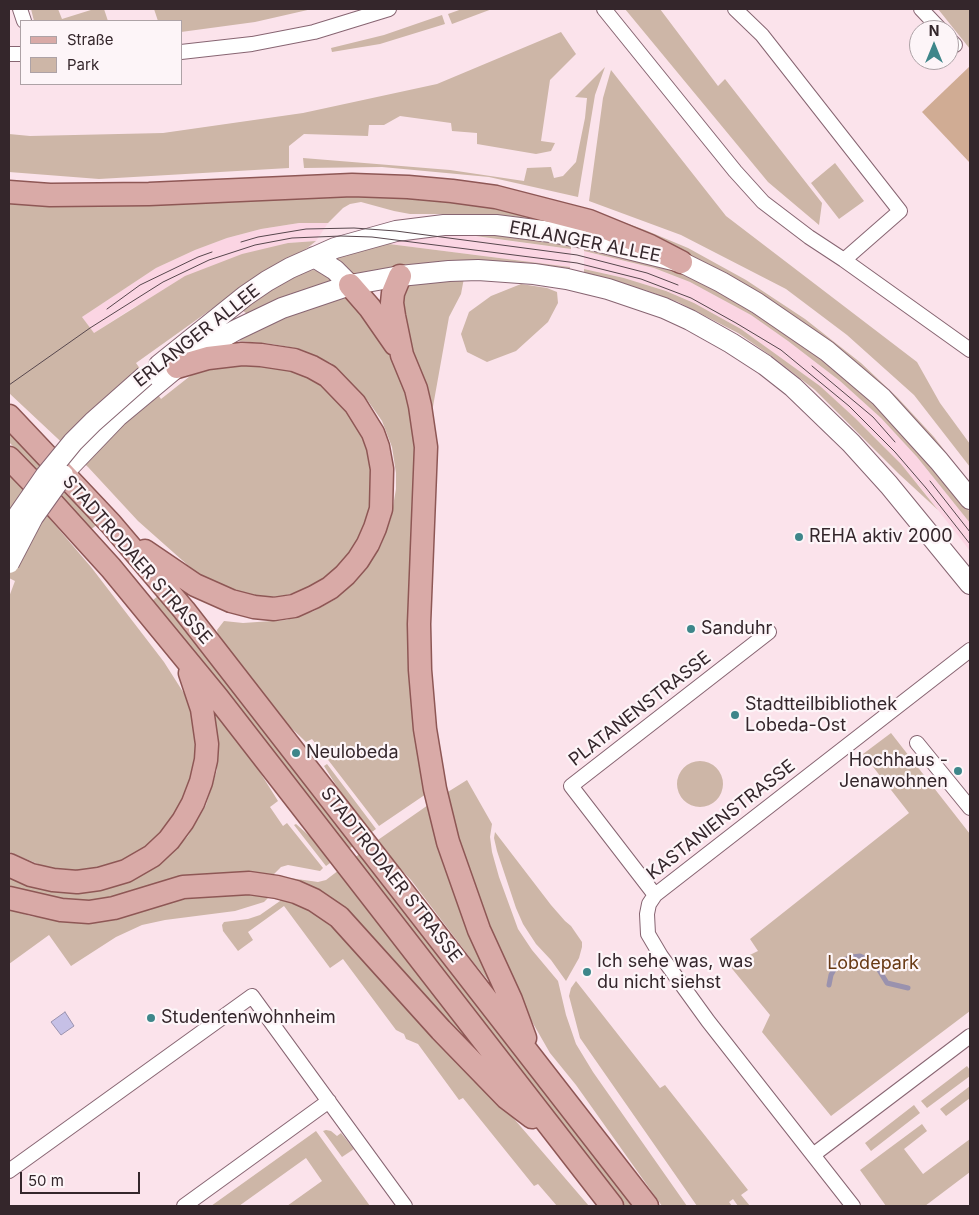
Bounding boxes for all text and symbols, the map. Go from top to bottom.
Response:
legend [20,20,182,85]
north arrow [909,20,959,70]
text: N [929,22,939,39]
text: Straße [67,30,114,49]
text: Park [67,55,99,74]
street label: ERLANGER ALLEE [507,217,663,267]
street label: ERLANGER ALLEE [130,280,264,392]
street label: STADTRODAER STRASSE [58,471,216,649]
place label: REHA aktiv 2000 [809,526,953,548]
marker: REHA aktiv 2000 [793,531,805,543]
place label: Sanduhr [701,618,772,640]
marker: Sanduhr [685,623,697,635]
street label: PLATANENSTRASSE [565,647,715,771]
place label: Stadtteilbibliothek Lobeda-Ost [745,694,897,736]
marker: Stadtteilbibliothek Lobeda-Ost [729,709,741,721]
place label: Neulobeda [306,742,398,764]
marker: Neulobeda [290,747,302,759]
place label: Hochhaus - Jenawohnen [839,750,948,792]
street label: KASTANIENSTRASSE [642,755,800,885]
marker: Hochhaus - Jenawohnen [952,765,964,777]
street label: STADTRODAER STRASSE [316,783,466,967]
place label: Ich sehe was, was du nicht siehst [597,951,753,994]
park label: Lobdepark [827,953,919,975]
marker: Ich sehe was, was du nicht siehst [581,966,593,978]
place label: Studentenwohnheim [161,1007,336,1029]
marker: Studentenwohnheim [145,1012,157,1024]
scale bar [22,1162,142,1194]
text: 50 m [28,1171,64,1190]

